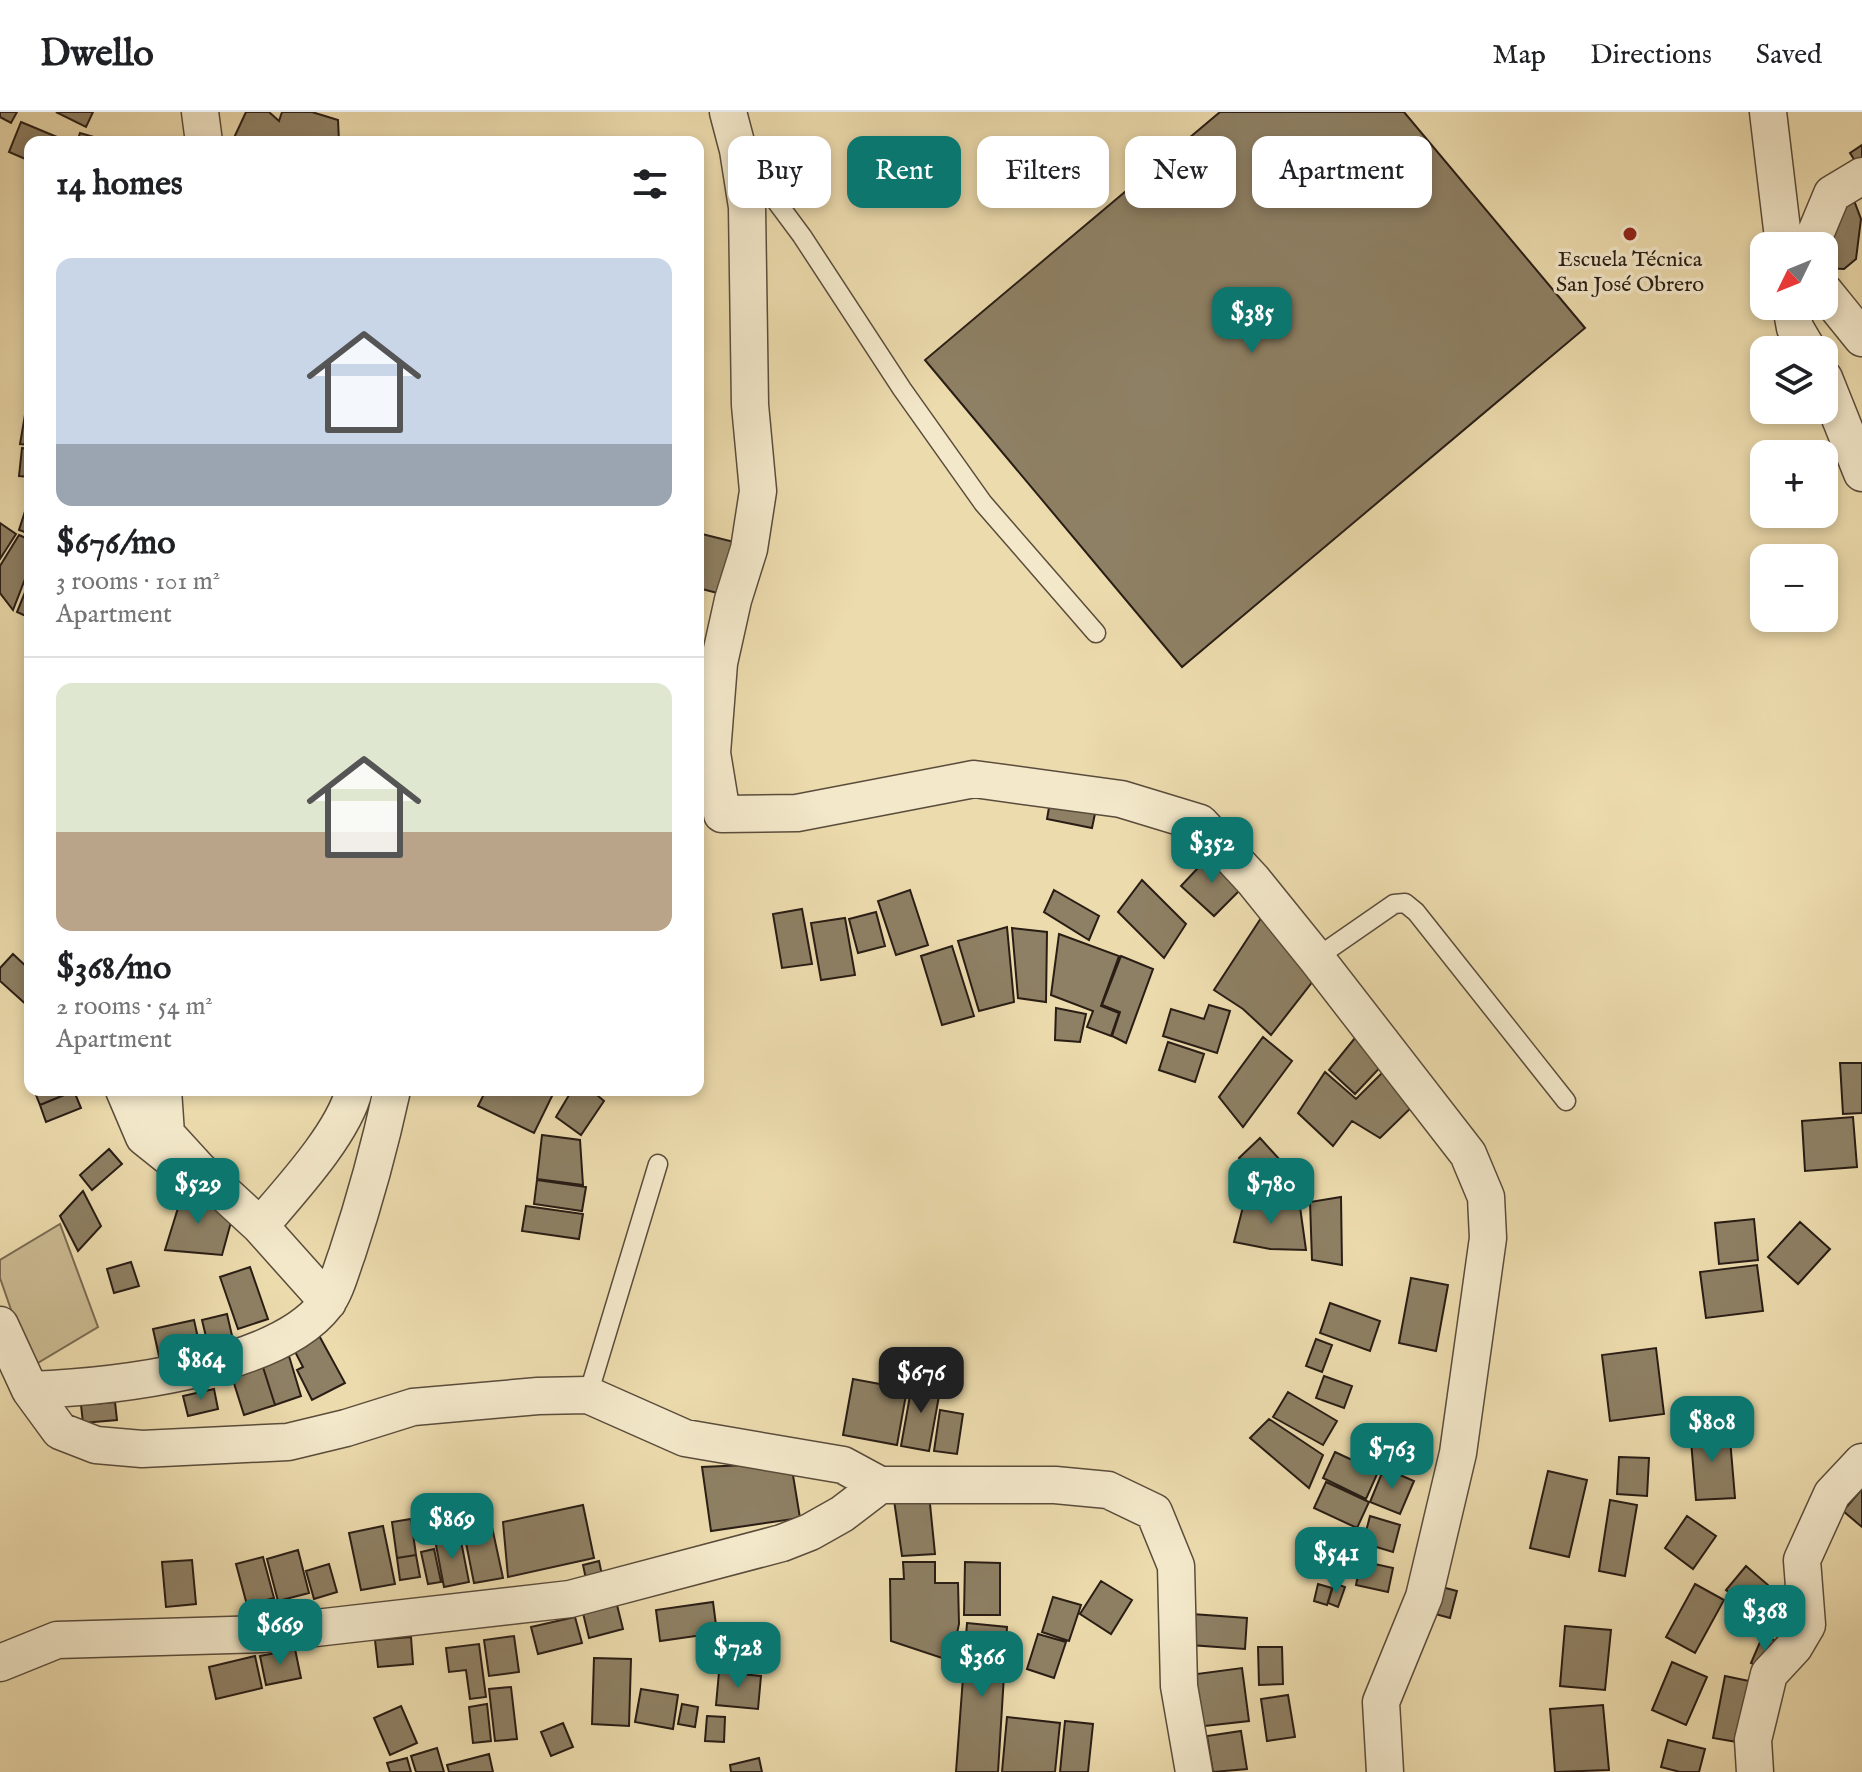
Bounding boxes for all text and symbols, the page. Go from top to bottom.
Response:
text: Dwello [40,31,154,79]
text: Map [1492,38,1546,73]
text: Directions [1590,38,1712,73]
text: Saved [1756,38,1822,73]
chip: Buy [728,136,831,208]
chip: Rent [847,136,961,208]
chip: Filters [977,136,1109,208]
chip: New [1125,136,1236,208]
chip: Apartment [1252,136,1432,208]
icon: filters [628,162,672,206]
text: 14 homes [56,163,183,206]
marker: Escuela Técnica San José Obrero [1621,225,1639,243]
north arrow [1750,232,1838,320]
map controls [1750,232,1838,632]
place label: Escuela Técnica San José Obrero [1556,246,1704,299]
pin: $385 [1205,287,1299,355]
text: $385 [1230,296,1274,329]
icon: home [292,310,436,454]
button: layers [1750,336,1838,424]
button: + [1750,440,1838,528]
text: $676/mo [56,522,175,565]
button: − [1750,544,1838,632]
text: 3 rooms · 101 m² [56,565,220,598]
text: Apartment [56,598,172,631]
icon: home [292,735,436,879]
pin: $352 [1165,817,1259,885]
text: $352 [1189,826,1235,859]
text: $368/mo [56,947,171,990]
text: 2 rooms · 54 m² [56,990,213,1023]
text: Apartment [56,1023,172,1056]
pin: $529 [151,1158,245,1226]
pin: $780 [1224,1158,1318,1226]
text: $529 [174,1167,222,1200]
text: $780 [1246,1167,1296,1200]
pin: $864 [154,1334,248,1402]
text: $864 [177,1343,225,1376]
pin: $676 [874,1347,968,1415]
text: $676 [897,1356,945,1389]
pin: $808 [1665,1396,1759,1464]
text: $808 [1688,1405,1736,1438]
pin: $763 [1345,1423,1439,1491]
text: $763 [1368,1432,1416,1465]
pin: $869 [405,1493,499,1561]
text: $869 [429,1502,475,1535]
pin: $541 [1289,1527,1383,1595]
text: $541 [1313,1536,1359,1569]
pin: $368 [1718,1585,1812,1653]
text: $368 [1742,1594,1788,1627]
pin: $669 [233,1599,327,1667]
text: $669 [256,1608,304,1641]
pin: $728 [691,1622,785,1690]
text: $728 [714,1631,762,1664]
pin: $366 [935,1631,1029,1699]
text: $366 [959,1640,1005,1673]

